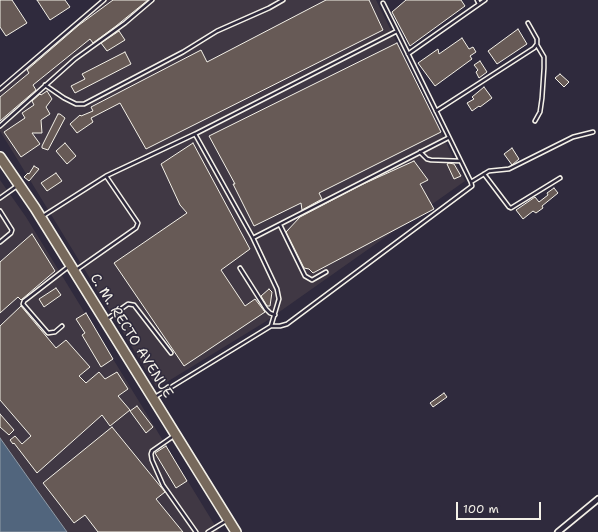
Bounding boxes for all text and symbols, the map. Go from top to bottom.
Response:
street label: C. M. RECTO AVENUE [86,271,176,401]
scale bar [458,494,543,520]
text: 100 m [463,501,499,517]

